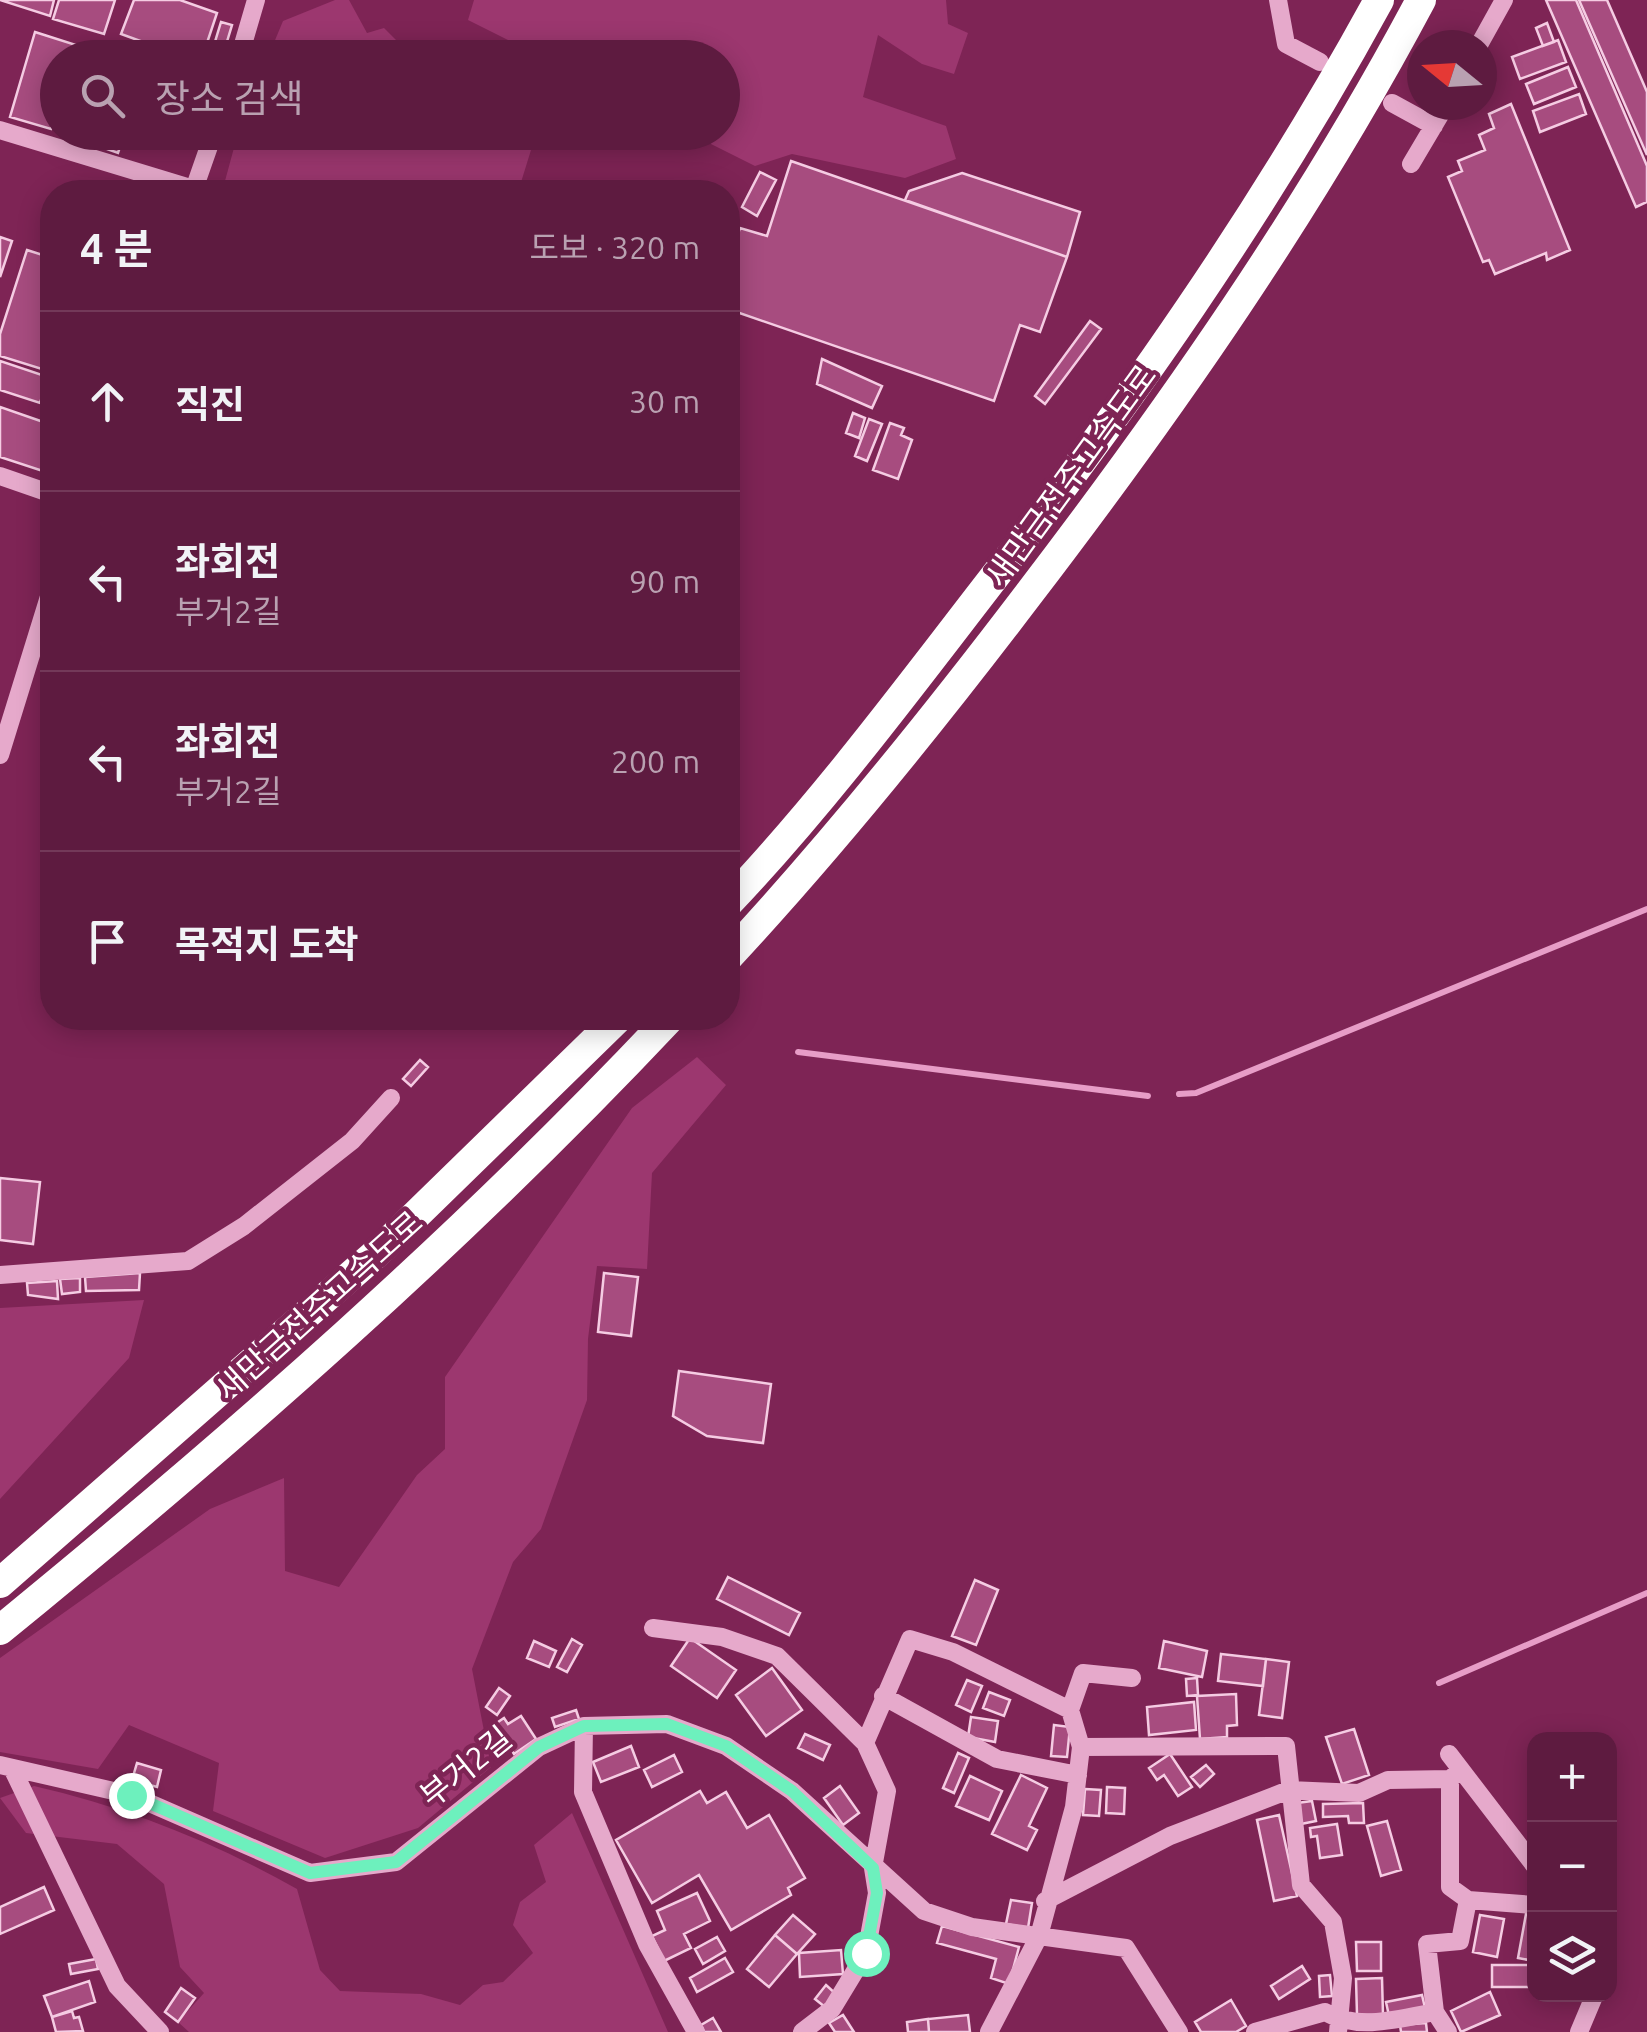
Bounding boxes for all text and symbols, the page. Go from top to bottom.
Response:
north arrow [1407,30,1497,120]
search box [40,40,740,150]
icon: search [75,68,130,123]
text: 장소 검색 [155,77,304,119]
text: 4 분 [80,225,152,272]
text: 도보 · 320 m [530,229,700,265]
street label: 새만금전주고속도로 [978,358,1163,593]
icon: ahead [80,374,135,429]
text: 직진 [175,383,245,425]
text: 30 m [629,383,700,419]
text: 좌회전 [175,540,280,582]
icon: left [80,554,135,609]
text: 90 m [629,563,700,599]
text: 부거2길 [175,593,281,629]
text: 좌회전 [175,720,280,762]
icon: left [80,734,135,789]
text: 200 m [611,743,700,779]
text: 부거2길 [175,773,281,809]
icon: arrive [80,914,135,969]
text: 목적지 도착 [175,923,359,965]
street label: 새만금전주고속도로 [208,1203,429,1407]
street label: 부거2길 [413,1719,518,1814]
map controls [1527,1732,1617,2002]
button: + [1527,1732,1617,1822]
route end [109,1773,155,1819]
button: − [1527,1822,1617,1912]
button: layers [1527,1912,1617,2002]
route start [844,1931,890,1977]

